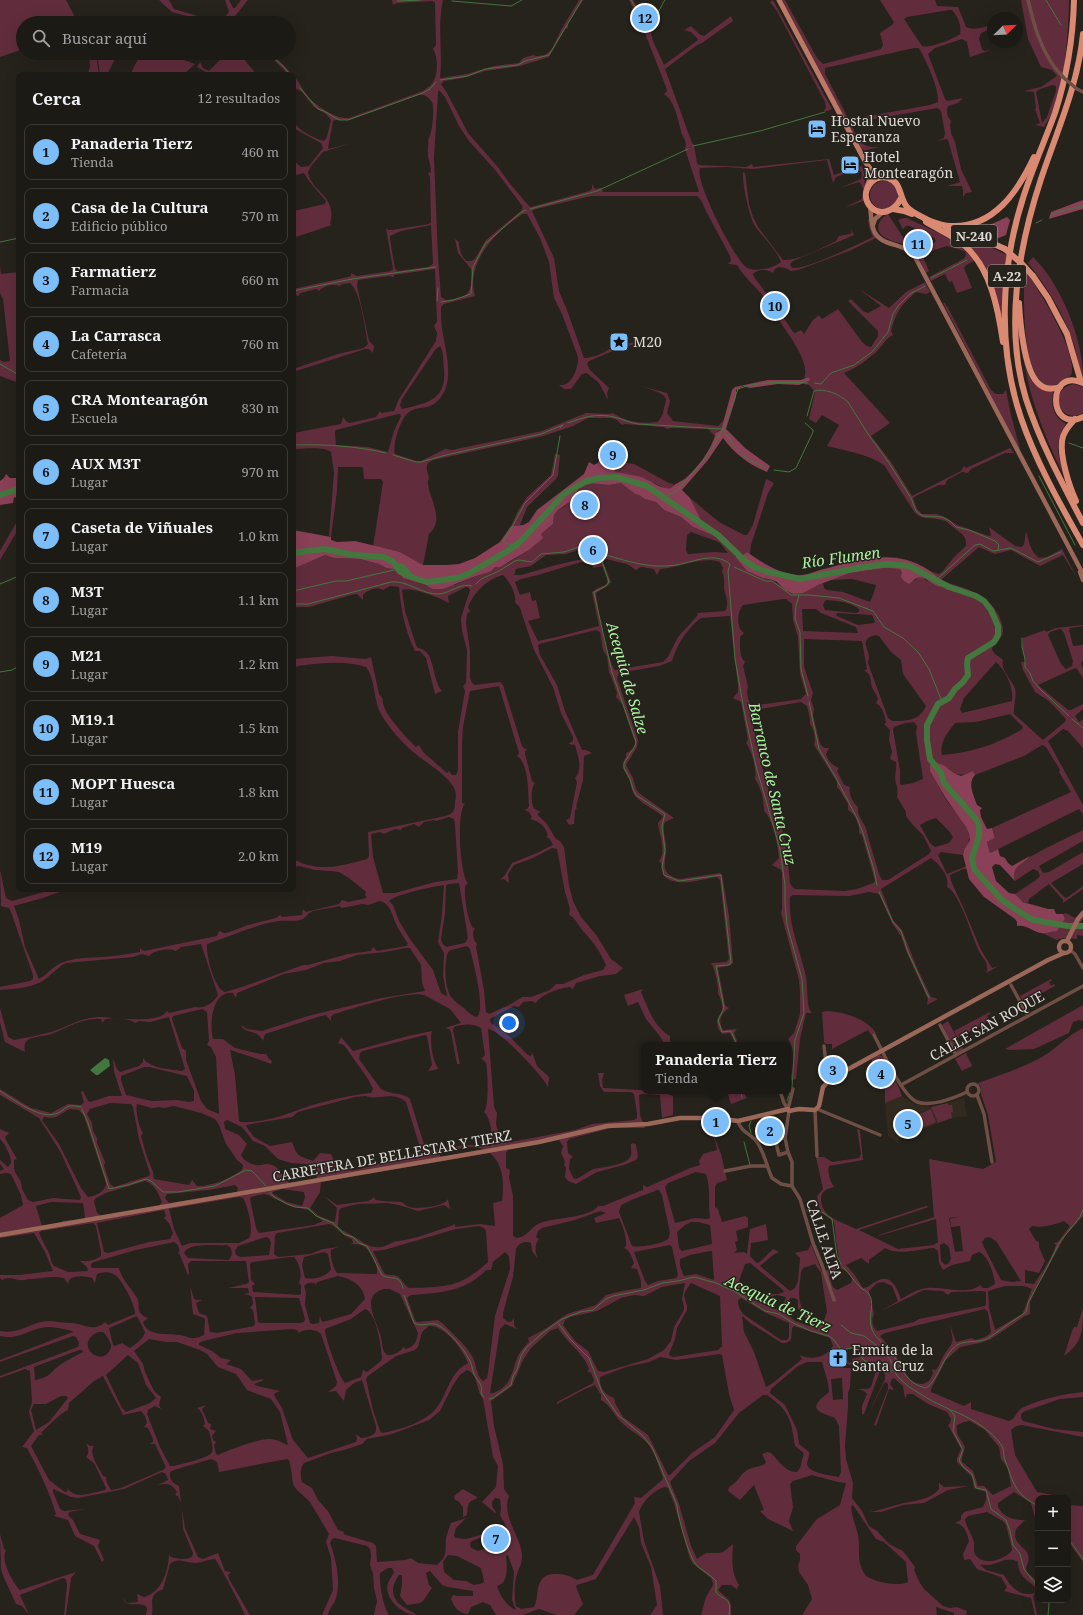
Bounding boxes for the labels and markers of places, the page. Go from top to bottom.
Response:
pin: 12 [632,3,658,33]
place label: Hostal Nuevo Esperanza [831,111,921,146]
hotel icon: Hostal Nuevo Esperanza [806,118,828,140]
place label: Hotel Montearagón [864,147,953,182]
hotel icon: Hotel Montearagón [839,154,861,176]
pin: 11 [905,229,931,259]
pin: 10 [762,291,788,321]
place icon: M20 [608,331,630,353]
place label: M20 [633,332,662,351]
pin: 9 [600,440,626,470]
pin: 8 [572,490,598,520]
pin: 6 [580,535,606,565]
pin: 3 [820,1055,846,1085]
pin: 4 [868,1059,894,1089]
pin: 1 [703,1107,729,1137]
pin: 5 [895,1109,921,1139]
pin: 2 [757,1116,783,1146]
place label: Ermita de la Santa Cruz [852,1340,934,1375]
church icon: Ermita de la Santa Cruz [827,1347,849,1369]
pin: 7 [483,1524,509,1554]

